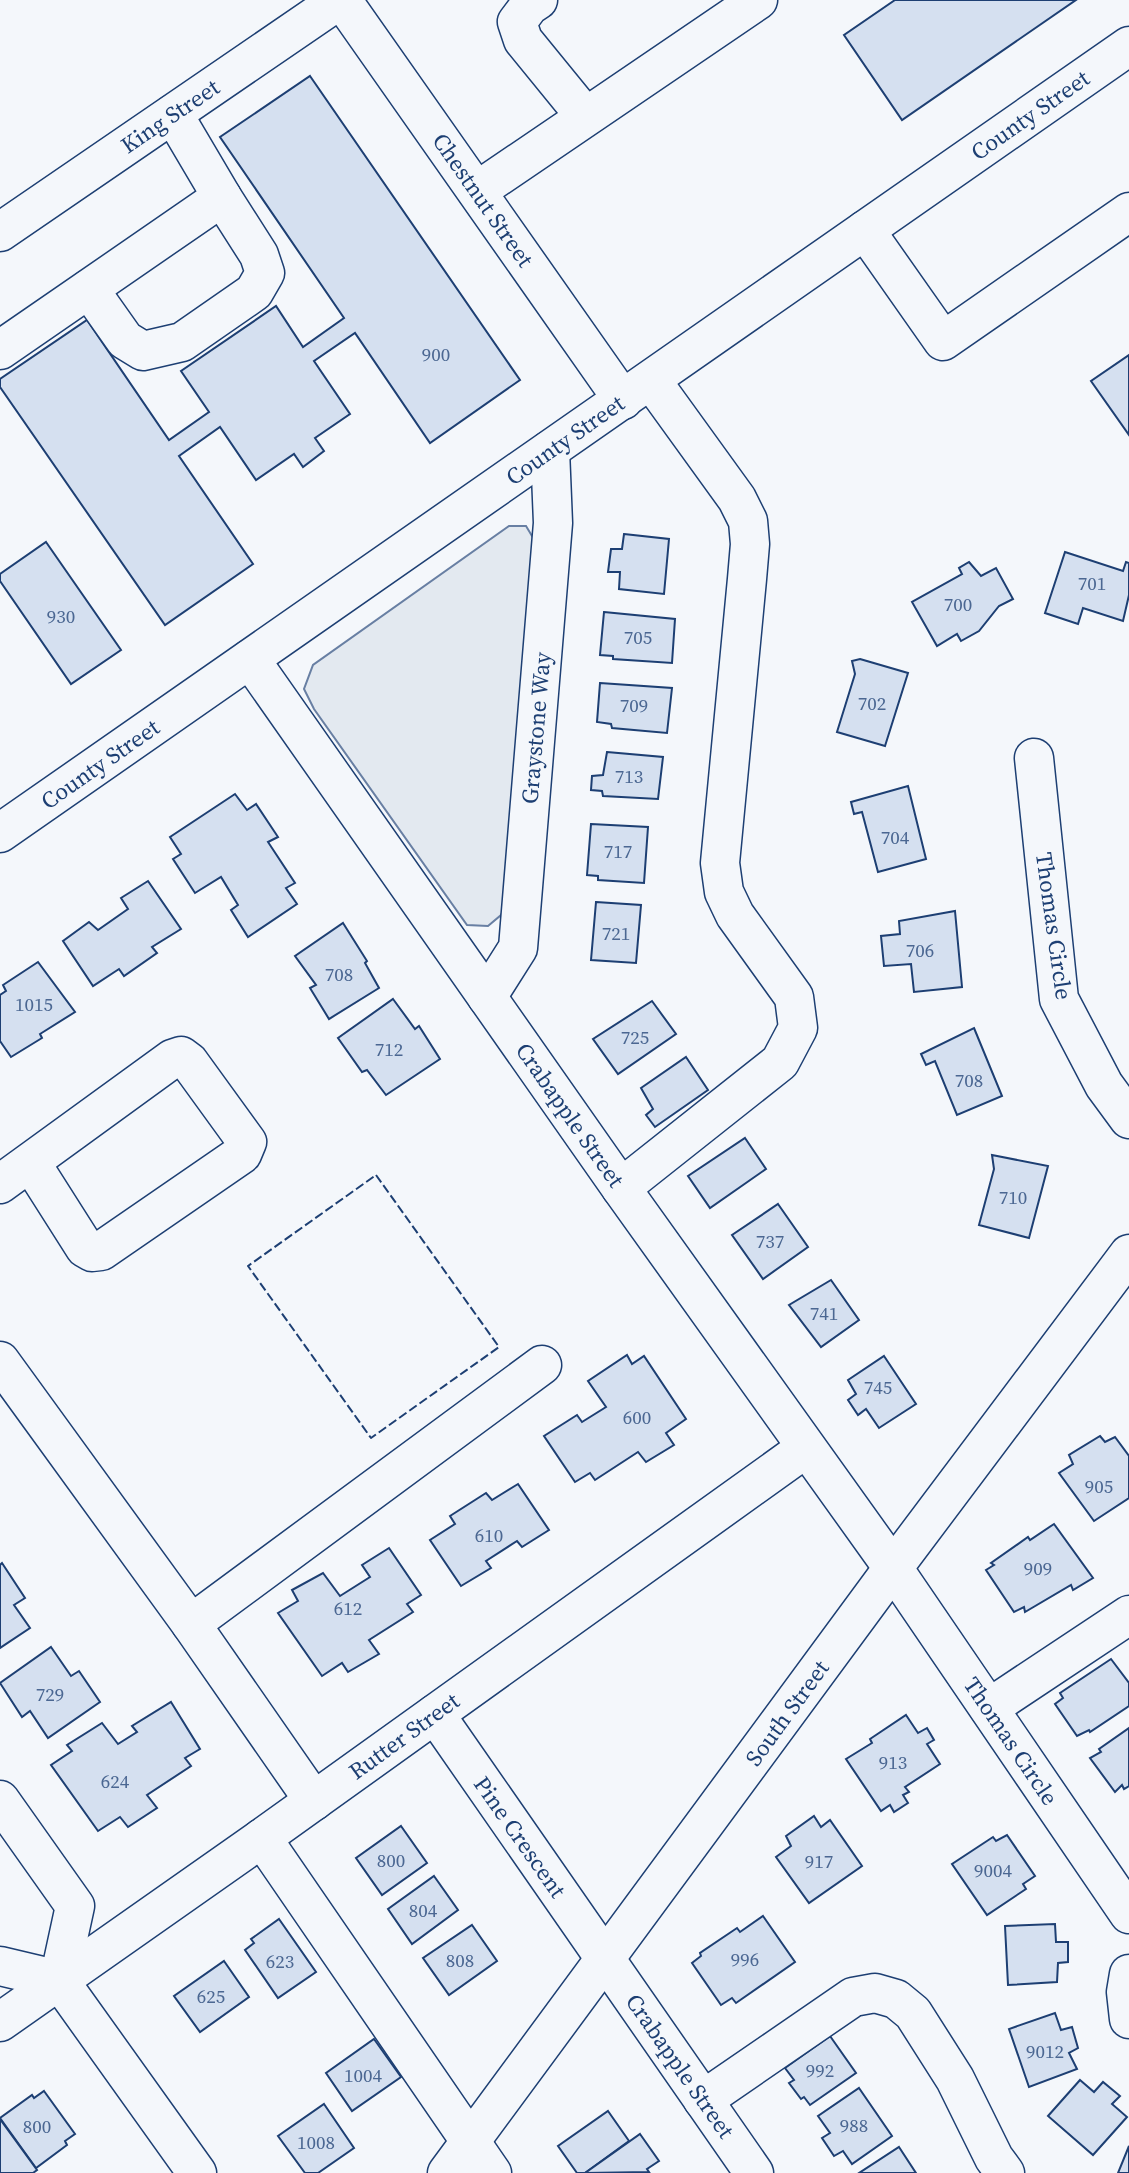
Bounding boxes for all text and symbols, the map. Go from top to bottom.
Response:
street label: County Street [964,62,1096,168]
street label: King Street [114,71,226,161]
street label: Chestnut Street [425,127,541,274]
house number: 900 [422,341,450,367]
street label: County Street [499,387,631,493]
house number: 701 [1078,570,1106,596]
house number: 700 [944,591,972,617]
house number: 930 [47,603,75,629]
house number: 705 [624,624,652,650]
street label: Graystone Way [513,650,559,805]
house number: 702 [858,690,886,716]
house number: 709 [620,692,648,718]
street label: County Street [34,711,166,817]
house number: 713 [615,763,643,789]
house number: 704 [881,824,910,850]
house number: 717 [604,838,632,864]
street label: Thomas Circle [1028,850,1080,1002]
house number: 721 [602,920,630,946]
house number: 706 [906,937,934,963]
house number: 708 [325,961,353,987]
house number: 1015 [15,991,53,1017]
house number: 725 [621,1024,649,1050]
house number: 712 [375,1036,403,1062]
street label: Crabapple Street [508,1036,632,1194]
house number: 708 [955,1067,983,1093]
house number: 710 [999,1184,1027,1210]
house number: 737 [756,1228,784,1254]
house number: 741 [810,1300,838,1326]
house number: 745 [864,1374,892,1400]
house number: 600 [623,1404,651,1430]
house number: 905 [1085,1473,1113,1499]
house number: 610 [475,1522,503,1548]
house number: 909 [1024,1555,1052,1581]
house number: 612 [334,1595,362,1621]
street label: South Street [738,1653,837,1772]
street label: Thomas Circle [956,1670,1066,1812]
house number: 729 [36,1681,64,1707]
street label: Rutter Street [342,1685,466,1787]
house number: 913 [879,1749,907,1775]
house number: 624 [101,1768,130,1794]
street label: Pine Crescent [466,1770,574,1905]
house number: 800 [377,1847,405,1873]
house number: 917 [805,1848,833,1874]
house number: 9004 [974,1857,1012,1883]
house number: 804 [409,1897,438,1923]
house number: 996 [731,1946,759,1972]
house number: 808 [446,1947,474,1973]
house number: 623 [266,1948,294,1974]
house number: 625 [197,1983,225,2009]
street label: Crabapple Street [618,1987,742,2145]
house number: 9012 [1026,2038,1064,2064]
house number: 992 [806,2057,834,2083]
house number: 1004 [344,2062,382,2088]
house number: 988 [840,2112,868,2138]
house number: 800 [23,2113,51,2139]
house number: 1008 [297,2129,335,2155]

